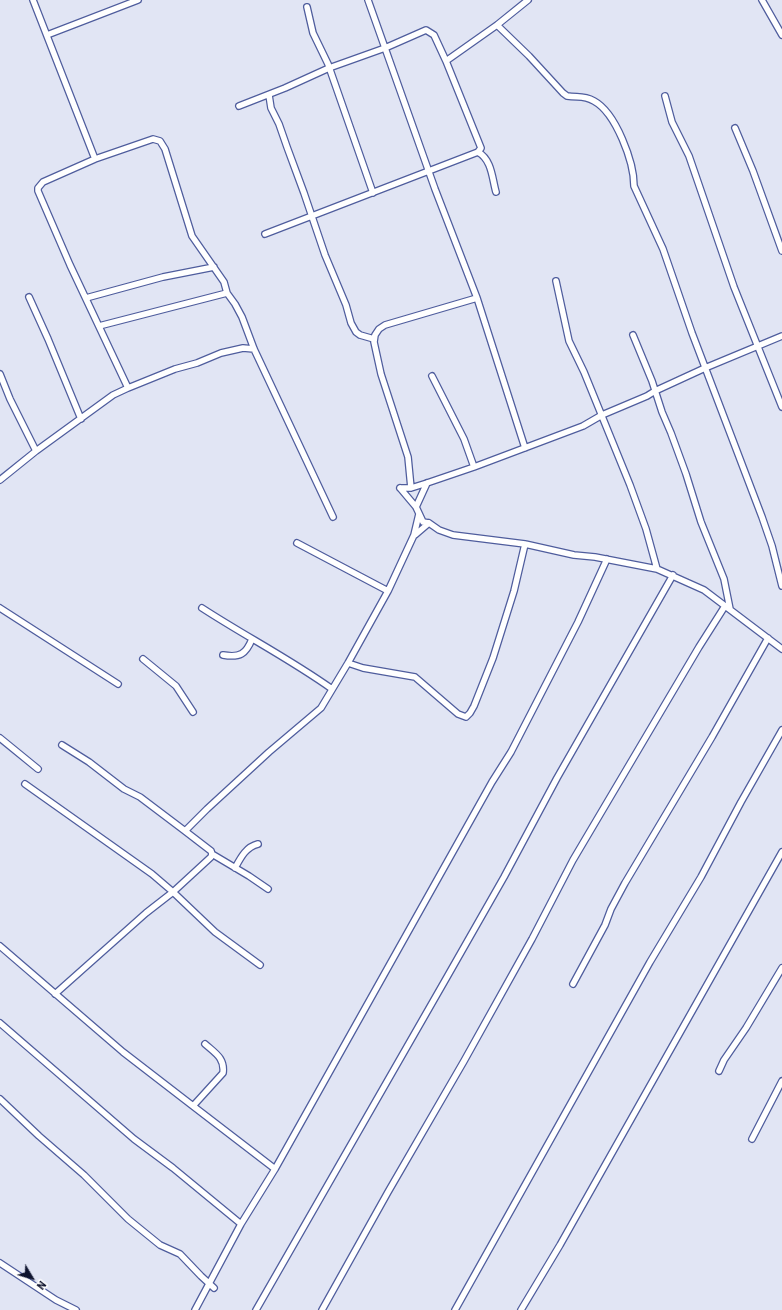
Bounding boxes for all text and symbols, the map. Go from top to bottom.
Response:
north arrow [12,1258,52,1298]
text: N [34,1279,49,1293]

